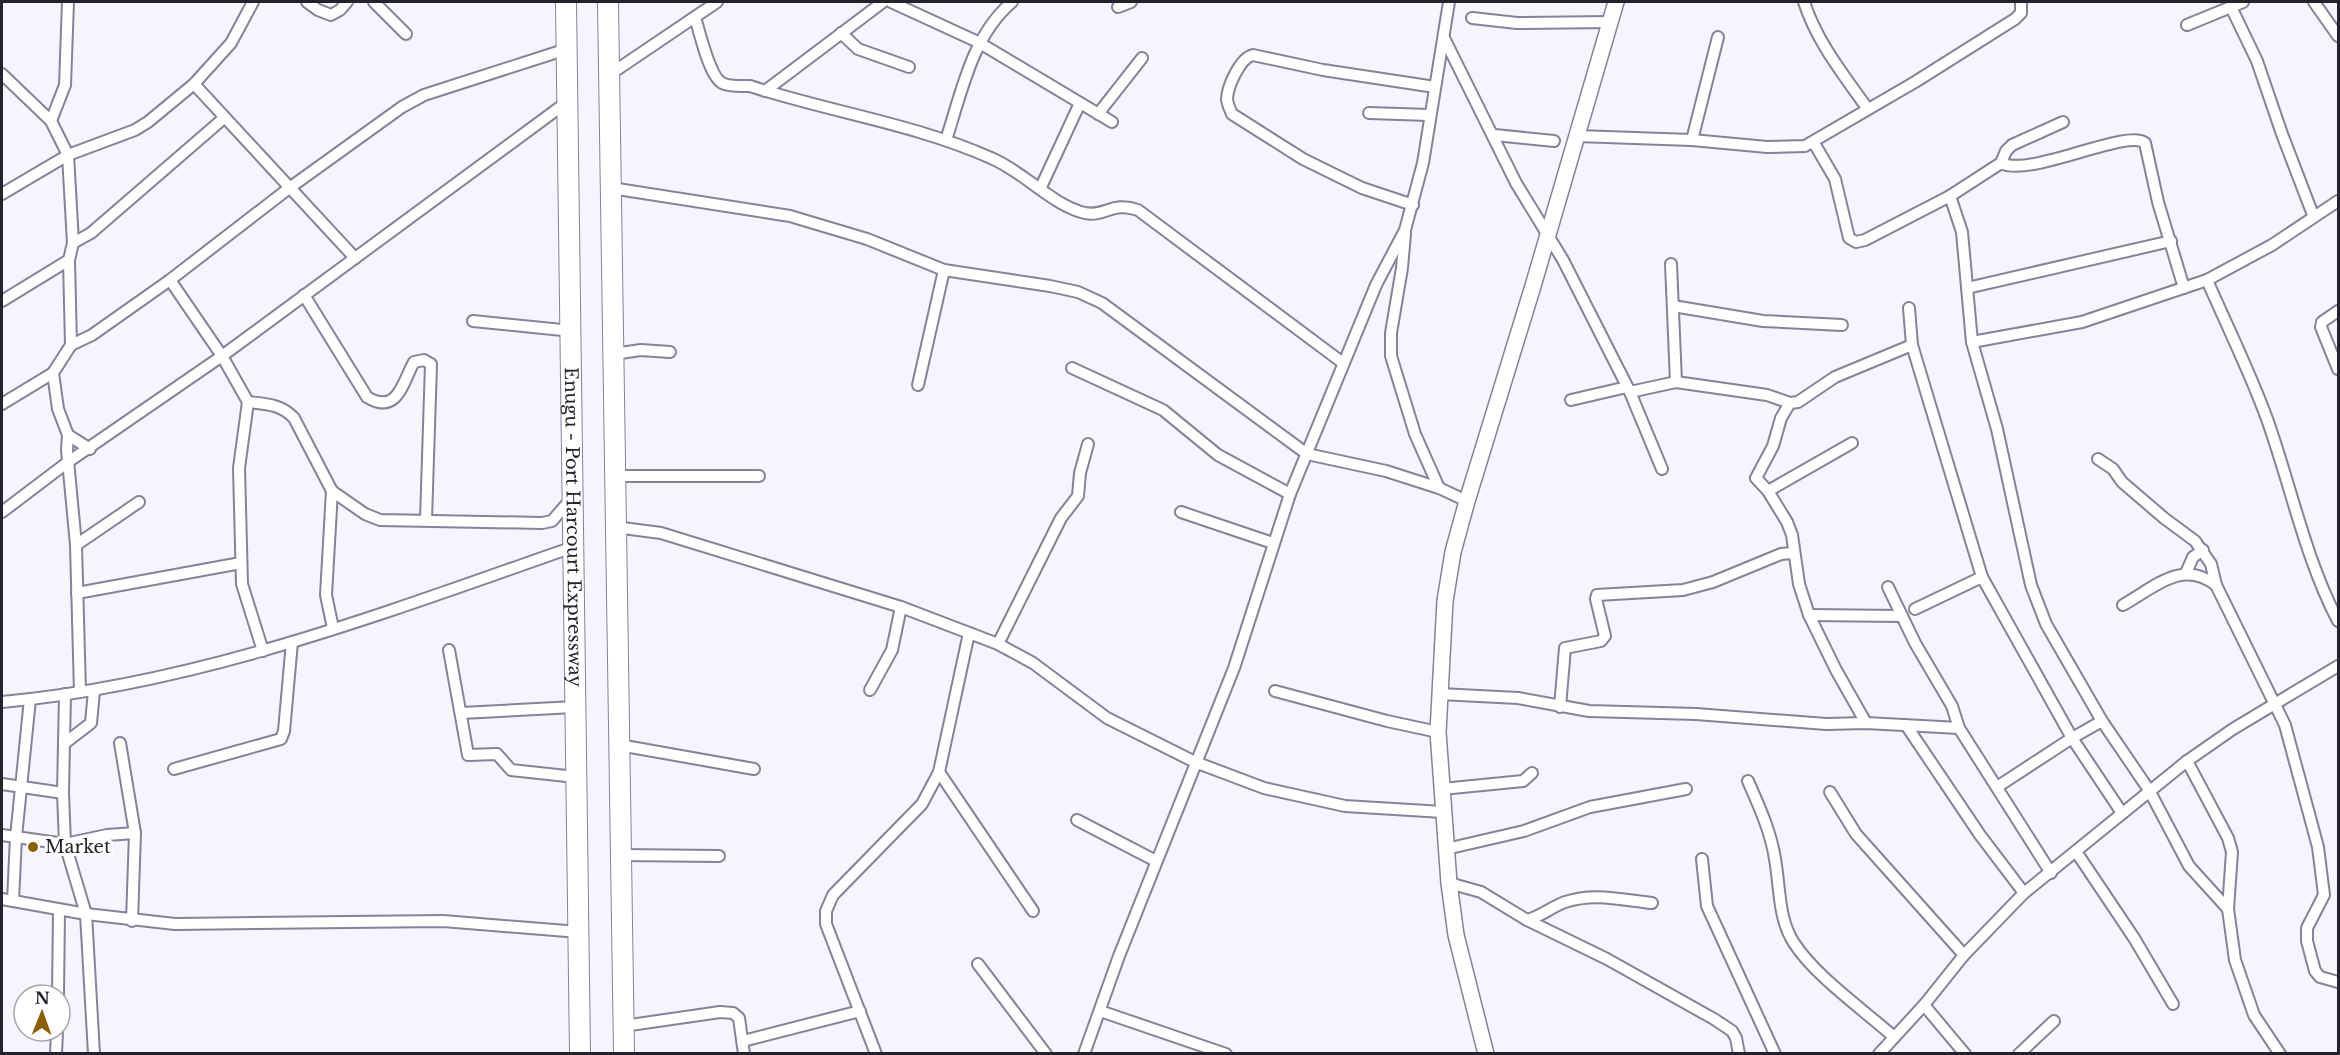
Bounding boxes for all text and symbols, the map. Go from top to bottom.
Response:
street label: Enugu - Port Harcourt Expressway [560,367,586,688]
place label: Market [45,836,111,858]
marker: Market [26,840,40,854]
north arrow [12,983,72,1043]
text: N [35,988,50,1008]

